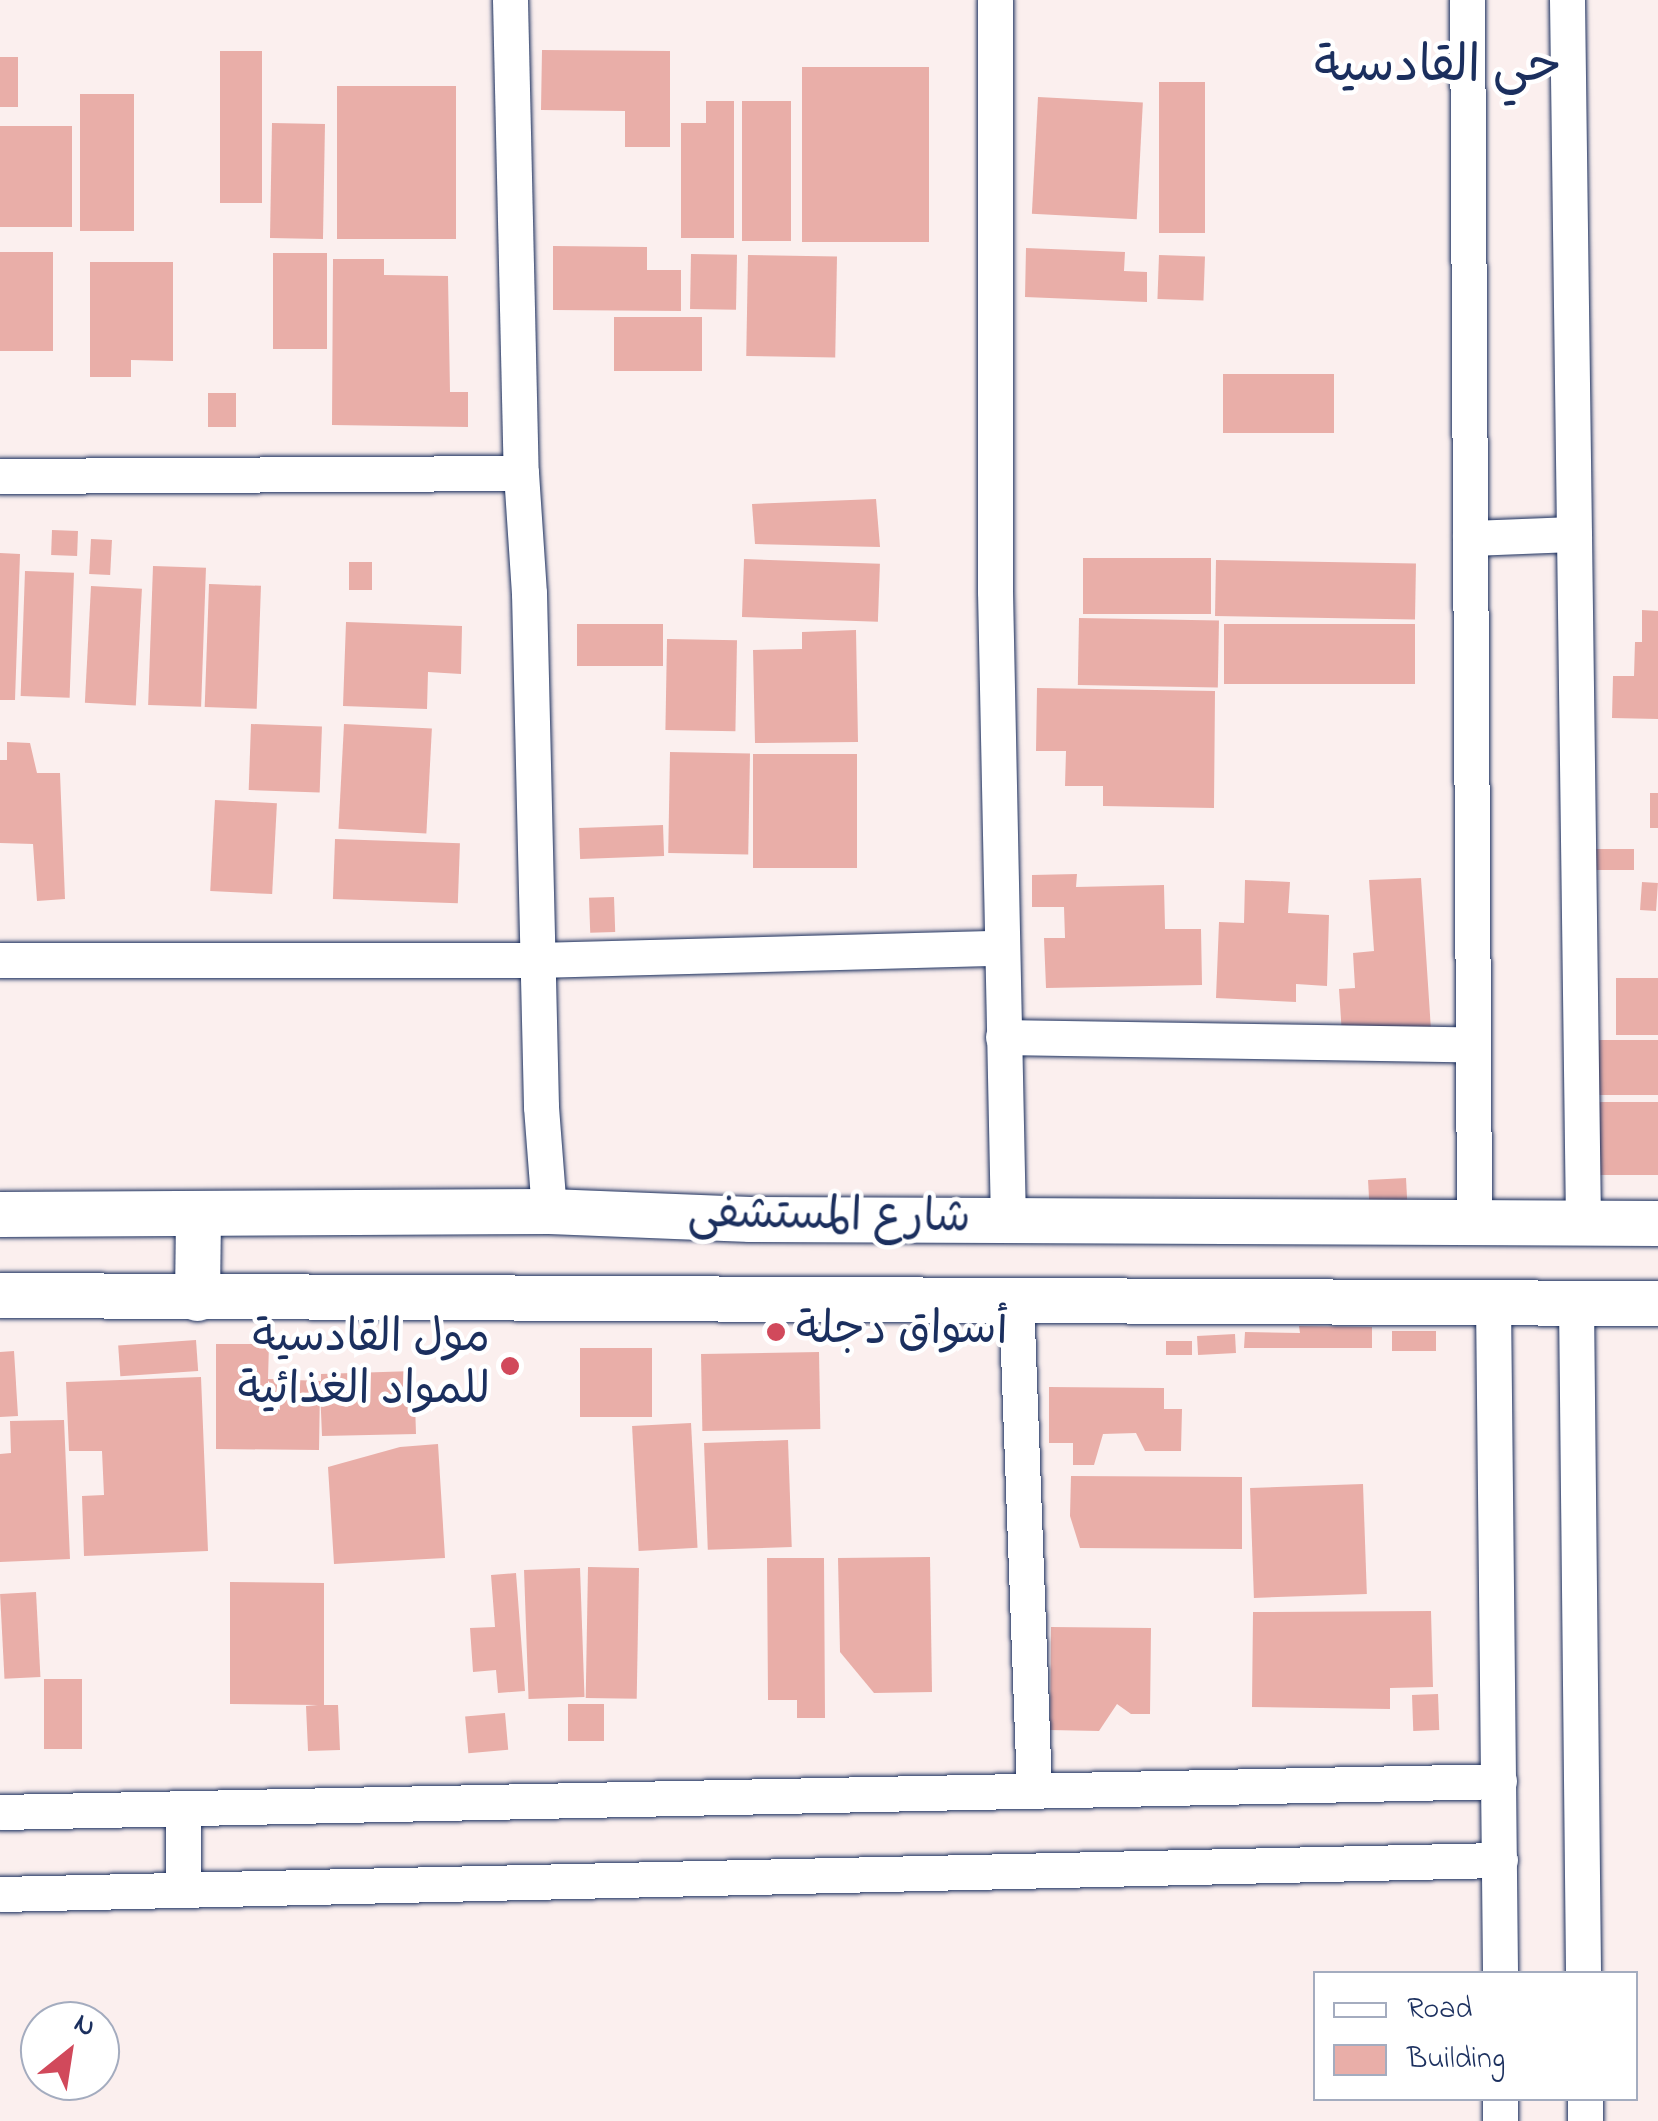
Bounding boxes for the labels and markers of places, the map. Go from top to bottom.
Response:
place label: أسواق دجلة [796,1305,1008,1359]
place label: مول القادسية للمواد الغذائية [238,1313,490,1419]
marker: أسواق دجلة [765,1321,787,1343]
marker: مول القادسية للمواد الغذائية [499,1355,521,1377]

